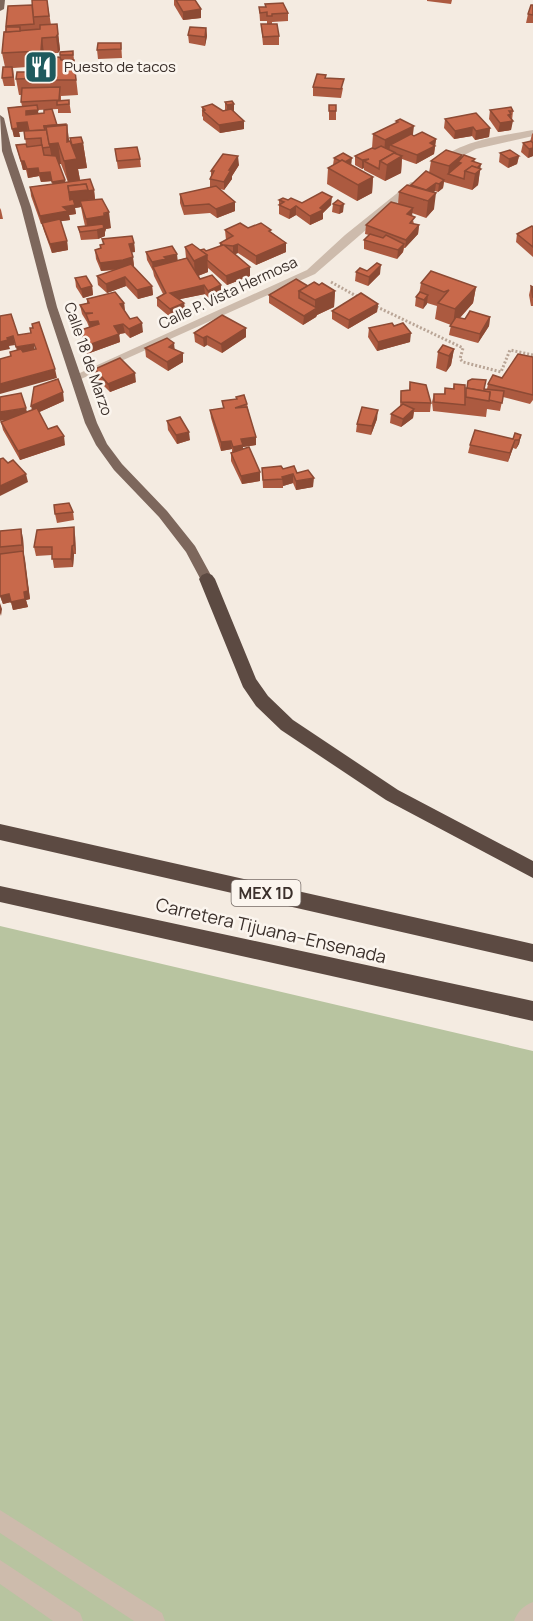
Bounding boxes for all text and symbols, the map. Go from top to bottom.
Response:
restaurant icon: Puesto de tacos [23,49,59,85]
place label: Puesto de tacos [64,56,176,77]
street label: Calle P. Vista Hermosa [155,251,301,334]
street label: Calle 18 de Marzo [59,299,118,418]
road number: MEX 1D [232,880,300,906]
street label: Carretera Tijuana–Ensenada [154,892,389,968]

